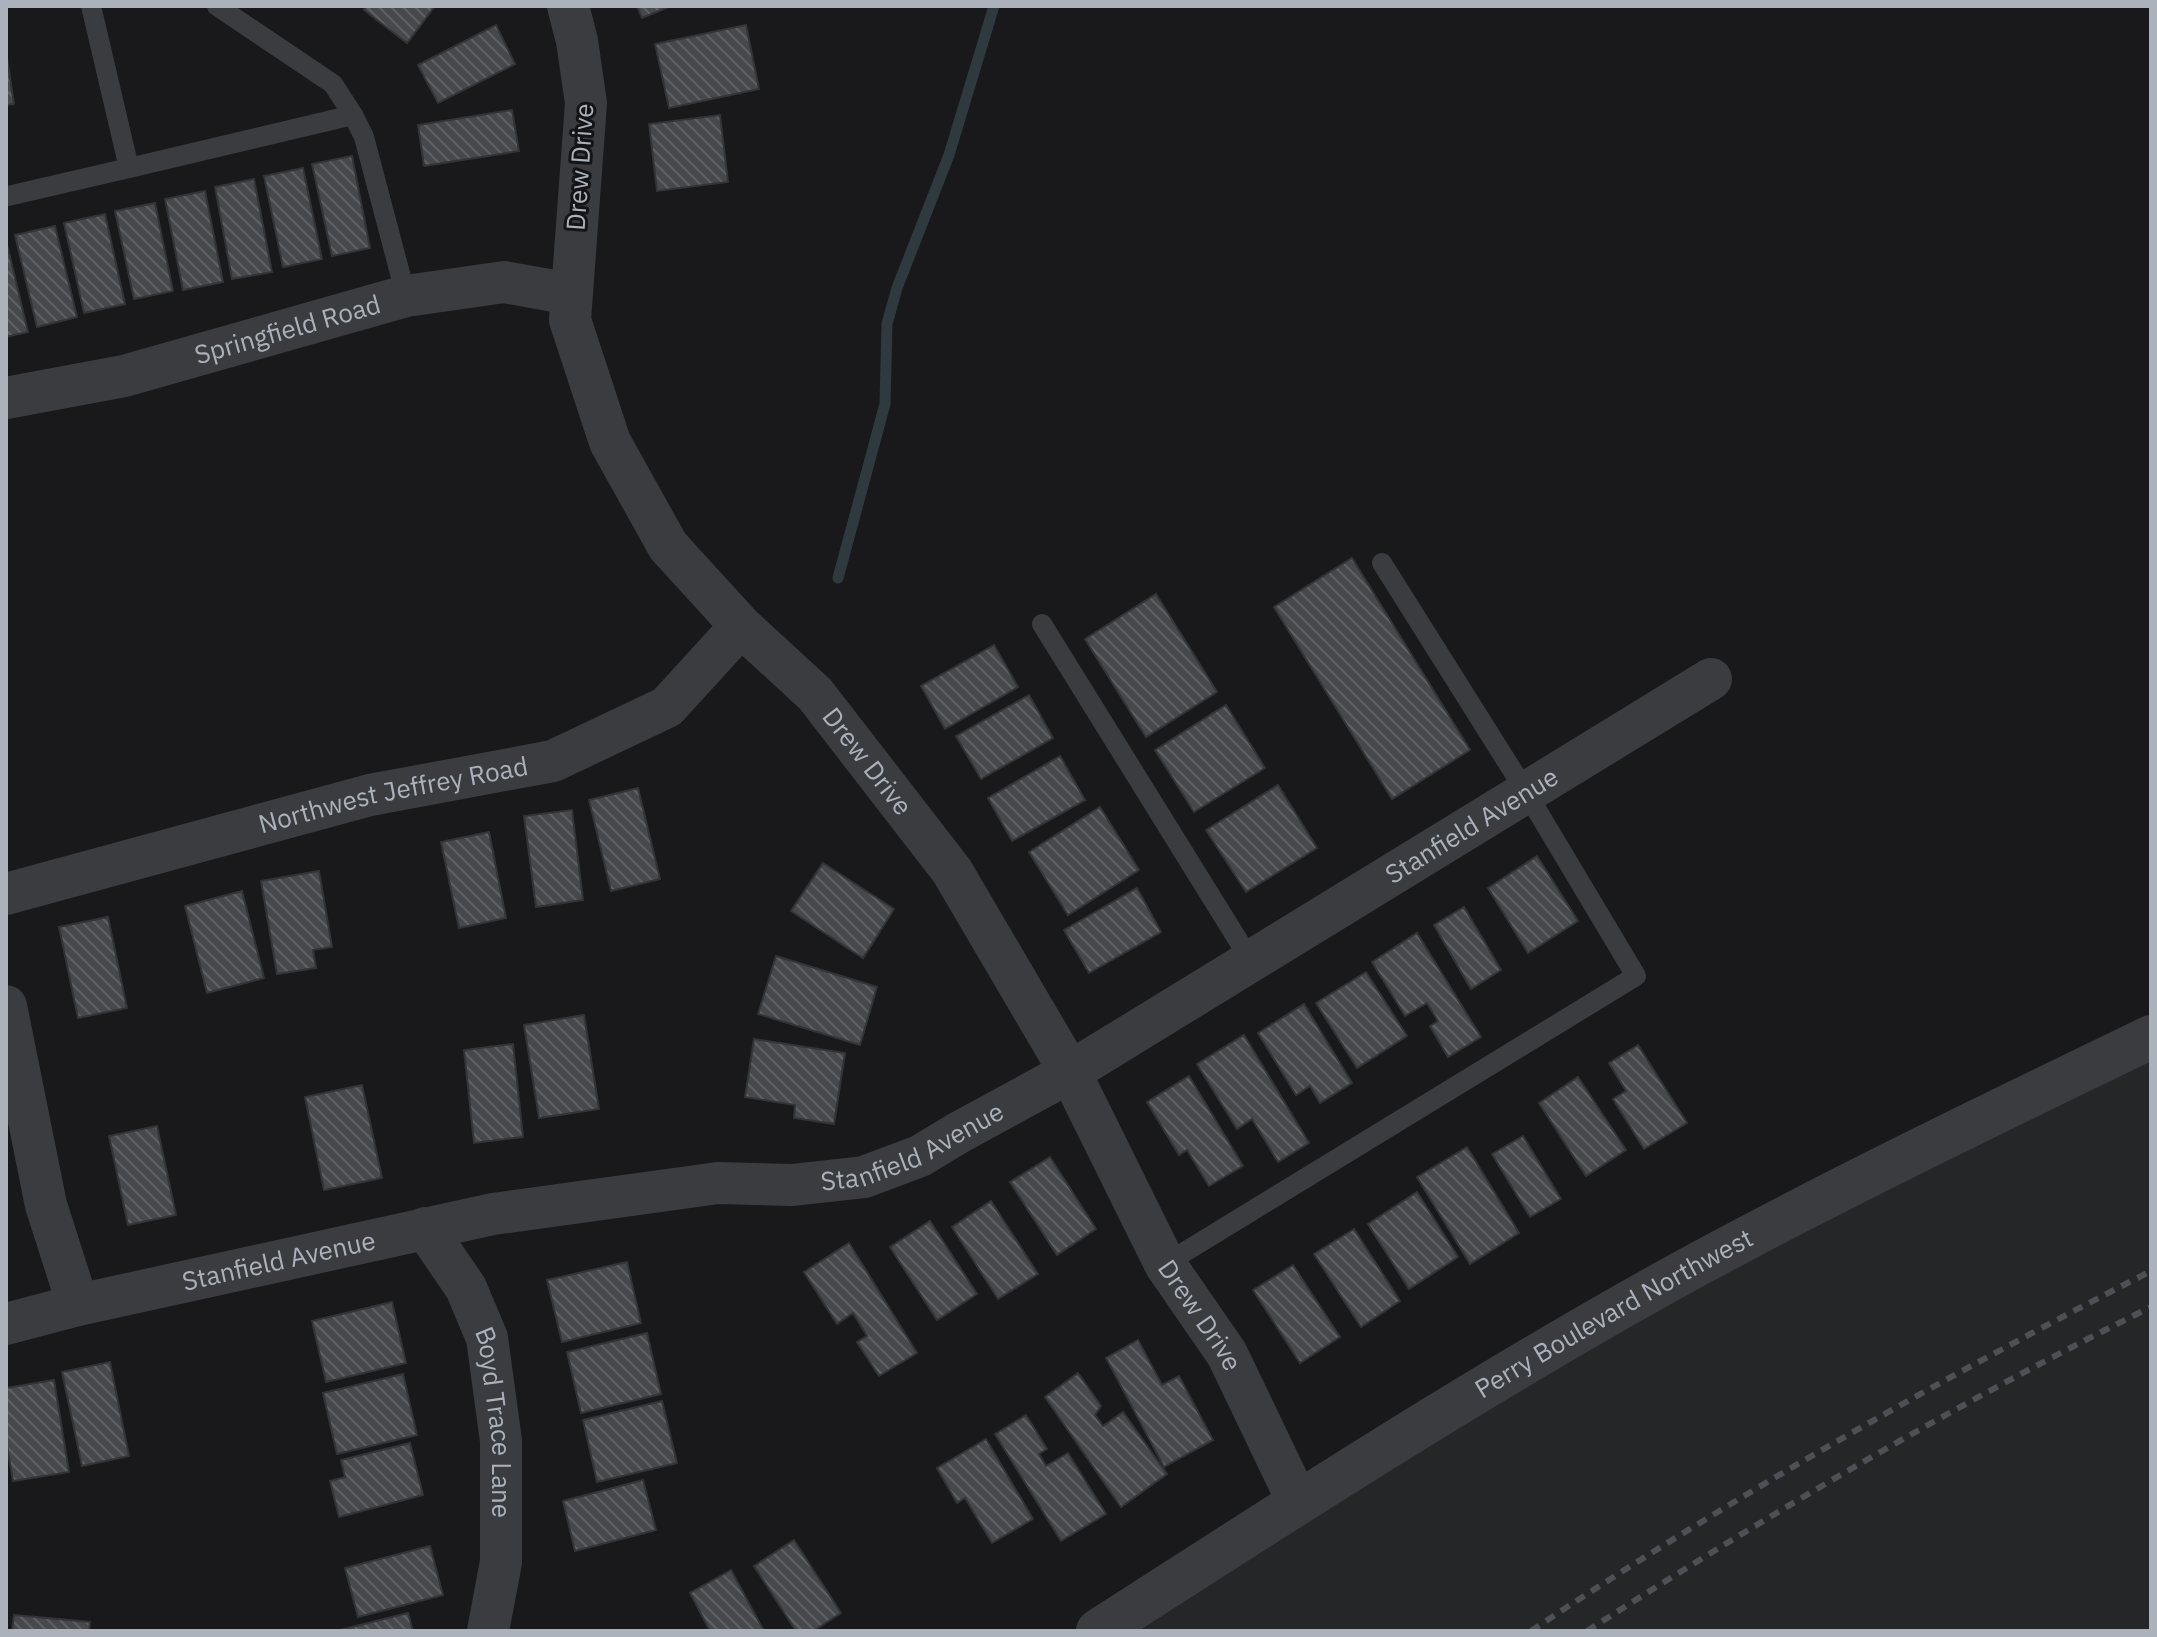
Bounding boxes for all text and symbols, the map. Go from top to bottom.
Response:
street label: Drew Drive [558,102,600,232]
street label: Springfield Road [190,286,384,371]
street label: Drew Drive [816,700,921,822]
street label: Northwest Jeffrey Road [254,748,531,841]
street label: Stanfield Avenue [1378,759,1564,891]
street label: Stanfield Avenue [819,1094,1009,1198]
street label: Perry Boulevard Northwest [1468,1220,1758,1405]
street label: Stanfield Avenue [179,1222,378,1298]
street label: Drew Drive [1151,1253,1250,1376]
street label: Boyd Trace Lane [468,1321,519,1518]

